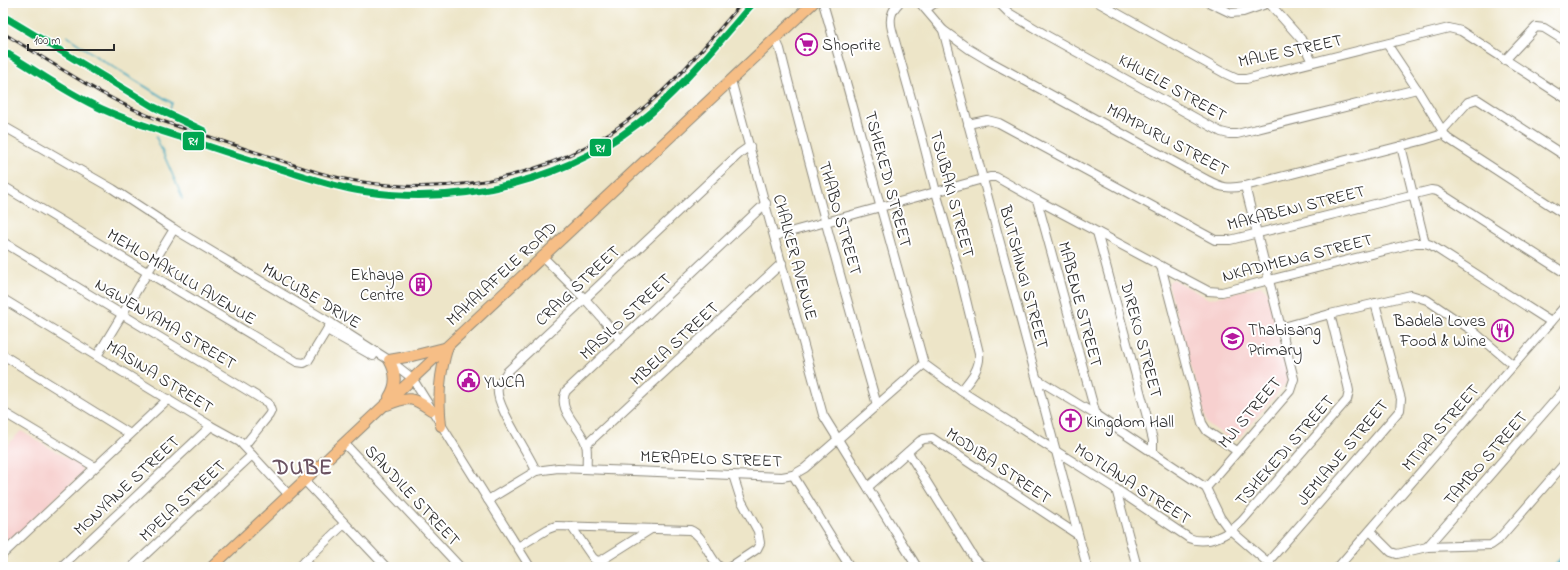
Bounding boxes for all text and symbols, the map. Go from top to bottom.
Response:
scale bar [28,26,114,52]
street label: MALIE STREET [1236,28,1345,75]
supermarket icon: Shoprite [794,31,820,57]
text: 100 m [34,32,61,50]
place label: Shoprite [822,33,881,58]
street label: KHUELE STREET [1114,48,1231,129]
street label: MAMPURU STREET [1102,97,1233,183]
street label: TSHEKEDI STREET [857,108,918,251]
street label: TSUBAKI STREET [923,128,981,261]
line badge: R1 [182,131,205,151]
text: R1 [187,134,198,150]
line badge: R1 [589,138,612,157]
text: R1 [594,141,605,157]
street label: THABO STREET [811,159,868,279]
street label: MAKABENI STREET [1225,179,1368,238]
street label: CHALKER AVENUE [766,192,823,323]
street label: BUTSHINGI STREET [992,202,1055,352]
street label: MAHALAFELE ROAD [441,216,563,332]
street label: MEHLOMAKULU AVENUE [102,223,261,332]
street label: NKADIMENG STREET [1220,228,1375,289]
street label: MABENE STREET [1051,239,1108,370]
street label: CRAIG STREET [530,240,626,332]
street label: MNCUBE DRIVE [257,257,365,336]
place label: Ekhaya Centre [350,263,404,308]
street label: MASILO STREET [574,268,678,366]
building icon: Ekhaya Centre [407,271,433,297]
street label: NGWENYAMA STREET [90,272,241,377]
street label: DIREKO STREET [1113,277,1168,401]
street label: MBELA STREET [625,296,725,392]
place label: Badela Loves Food & Wine [1392,309,1486,354]
restaurant icon: Badela Loves Food & Wine [1489,317,1515,343]
place label: Thabisang Primary [1248,318,1321,364]
school or university icon: Thabisang Primary [1219,326,1245,352]
street label: MASINA STREET [101,334,218,420]
public building icon: YWCA [455,368,481,394]
place label: YWCA [484,370,525,395]
street label: MJI STREET [1213,371,1288,454]
street label: MTIPA STREET [1396,379,1486,477]
street label: TSHEKEDI STREET [1230,390,1341,512]
street label: JEMLANE STREET [1291,394,1395,512]
street label: TAMBO STREET [1438,406,1534,512]
church icon: Kingdom Hall [1057,408,1083,434]
place label: Kingdom Hall [1086,410,1174,437]
street label: MODIBA STREET [941,422,1056,511]
street label: MONYANE STREET [68,430,186,542]
street label: MOTLANA STREET [1069,437,1196,532]
street label: SANDILE STREET [358,440,466,552]
street label: MERAPELO STREET [640,445,782,474]
street label: MPELA STREET [134,454,232,548]
district label: DUBE [272,454,333,484]

